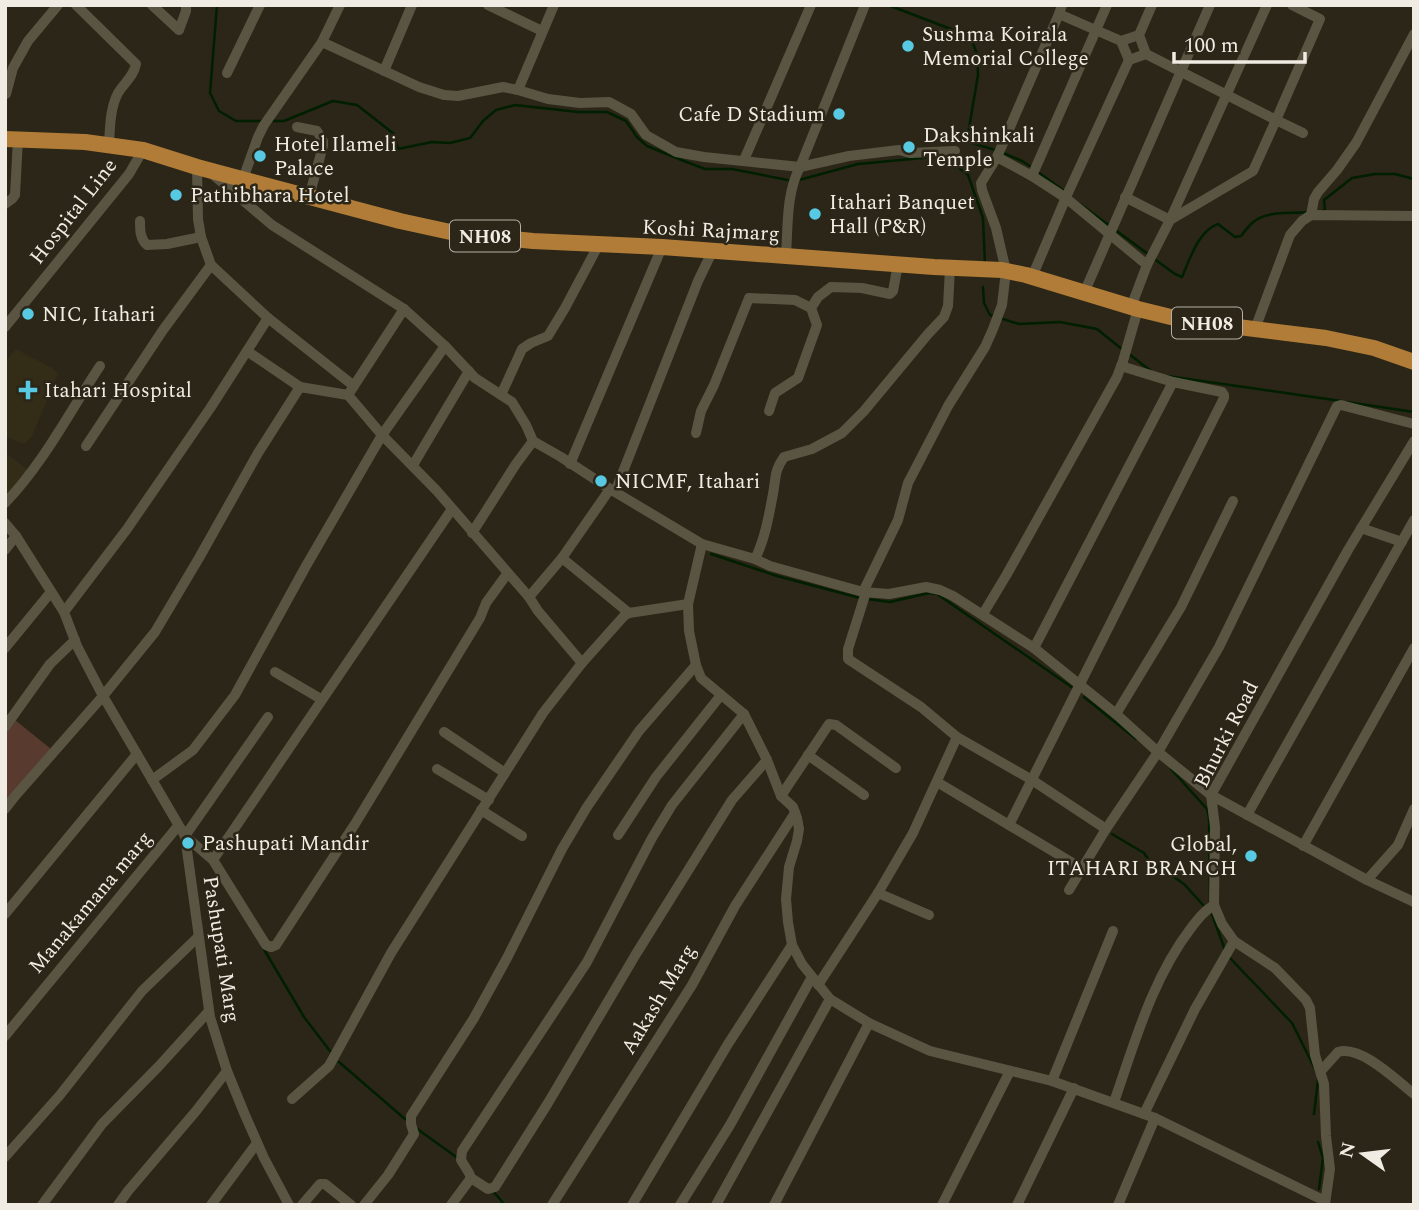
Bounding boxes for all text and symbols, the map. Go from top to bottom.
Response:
place label: Sushma Koirala Memorial College [922,19,1089,75]
scale bar [1174,21,1305,65]
text: 100 m [1184,30,1239,62]
marker: Sushma Koirala Memorial College [900,38,916,54]
place label: Cafe D Stadium [678,99,825,131]
marker: Cafe D Stadium [831,106,847,122]
place label: Dakshinkali Temple [923,120,1035,176]
place label: Hotel Ilameli Palace [274,129,397,185]
marker: Dakshinkali Temple [901,139,917,155]
marker: Hotel Ilameli Palace [252,148,268,164]
street label: Hospital Line [22,152,126,272]
place label: Pathibhara Hotel [190,180,350,212]
marker: Pathibhara Hotel [168,187,184,203]
place label: Itahari Banquet Hall (P&R) [829,187,975,243]
marker: Itahari Banquet Hall (P&R) [807,206,823,222]
street label: Koshi Rajmarg [641,211,781,251]
road number: NH08 [450,220,520,252]
place label: NIC, Itahari [42,299,156,331]
marker: NIC, Itahari [20,306,36,322]
road number: NH08 [1172,308,1242,338]
place label: Itahari Hospital [44,375,192,407]
marker: Itahari Hospital [18,380,38,400]
place label: NICMF, Itahari [615,466,760,498]
marker: NICMF, Itahari [593,473,609,489]
street label: Bhurki Road [1186,675,1268,794]
street label: Manakamana marg [21,824,160,981]
place label: Pashupati Mandir [202,828,369,860]
place label: Global, ITAHARI BRANCH [1047,829,1237,885]
marker: Pashupati Mandir [180,835,196,851]
marker: Global, ITAHARI BRANCH [1243,848,1259,864]
street label: Pashupati Marg [194,874,248,1025]
street label: Aakash Marg [613,938,705,1061]
north arrow [1328,1119,1398,1189]
text: N [1332,1139,1364,1161]

